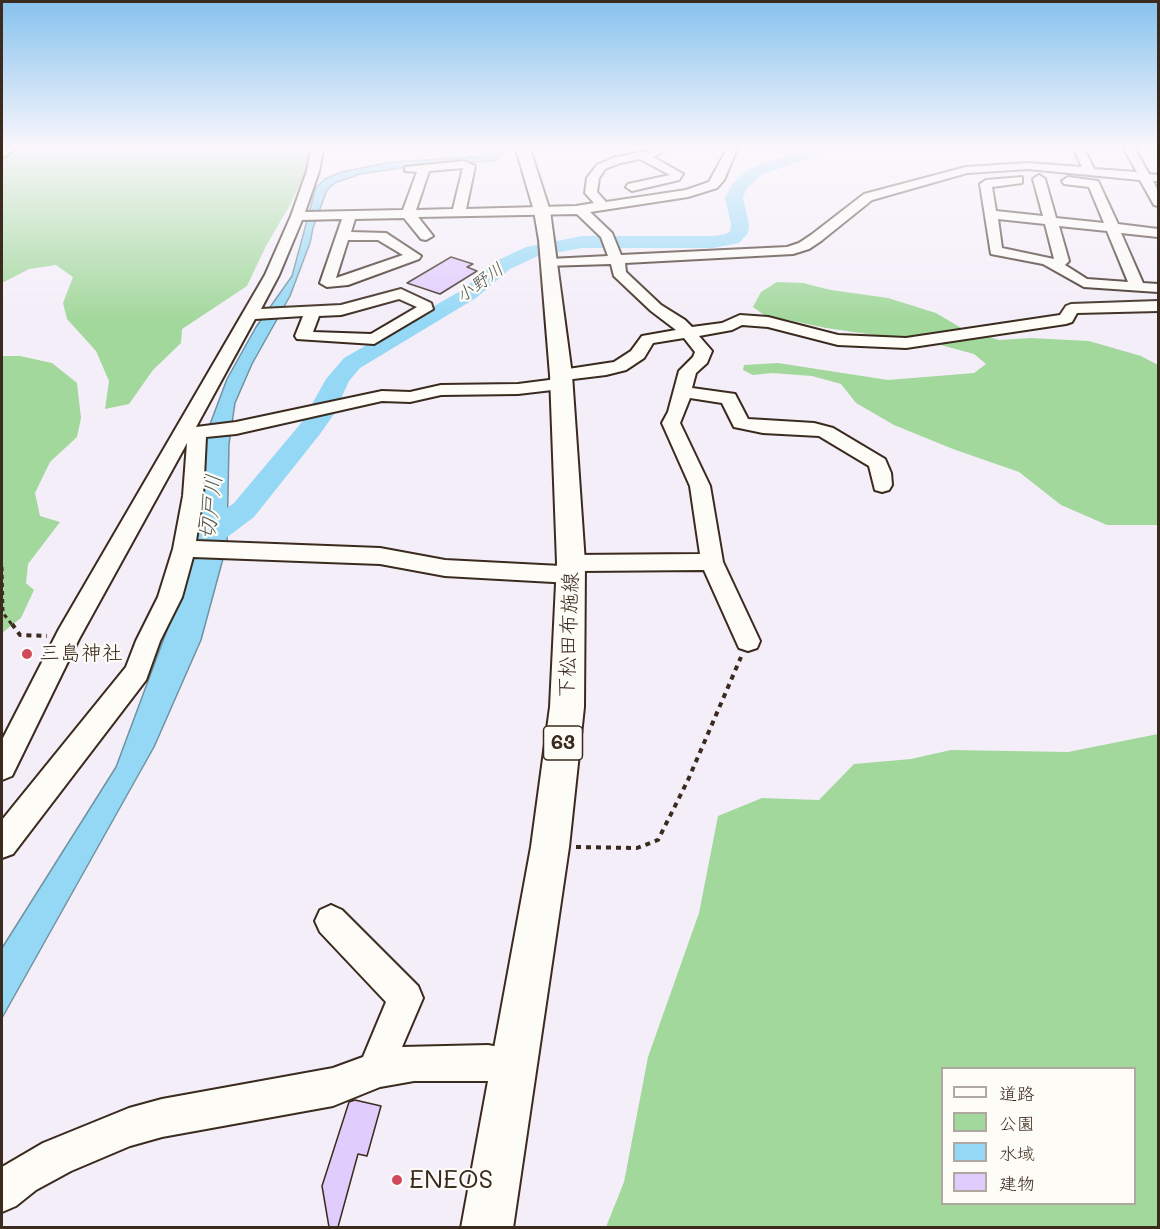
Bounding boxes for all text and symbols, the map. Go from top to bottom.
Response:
water label: 小野川 [452,258,508,308]
water label: 切戸川 [194,473,228,541]
street label: 下松田布施線 [554,572,584,698]
place label: 三島神社 [39,641,123,667]
marker: 三島神社 [20,647,34,661]
road number: 63 [544,726,582,760]
legend [941,1067,1136,1205]
text: 道路 [999,1081,1035,1105]
text: 公園 [999,1111,1035,1135]
text: 水域 [999,1141,1035,1165]
place label: ENEOS [409,1164,493,1196]
text: 建物 [999,1171,1035,1195]
marker: ENEOS [390,1173,404,1187]

